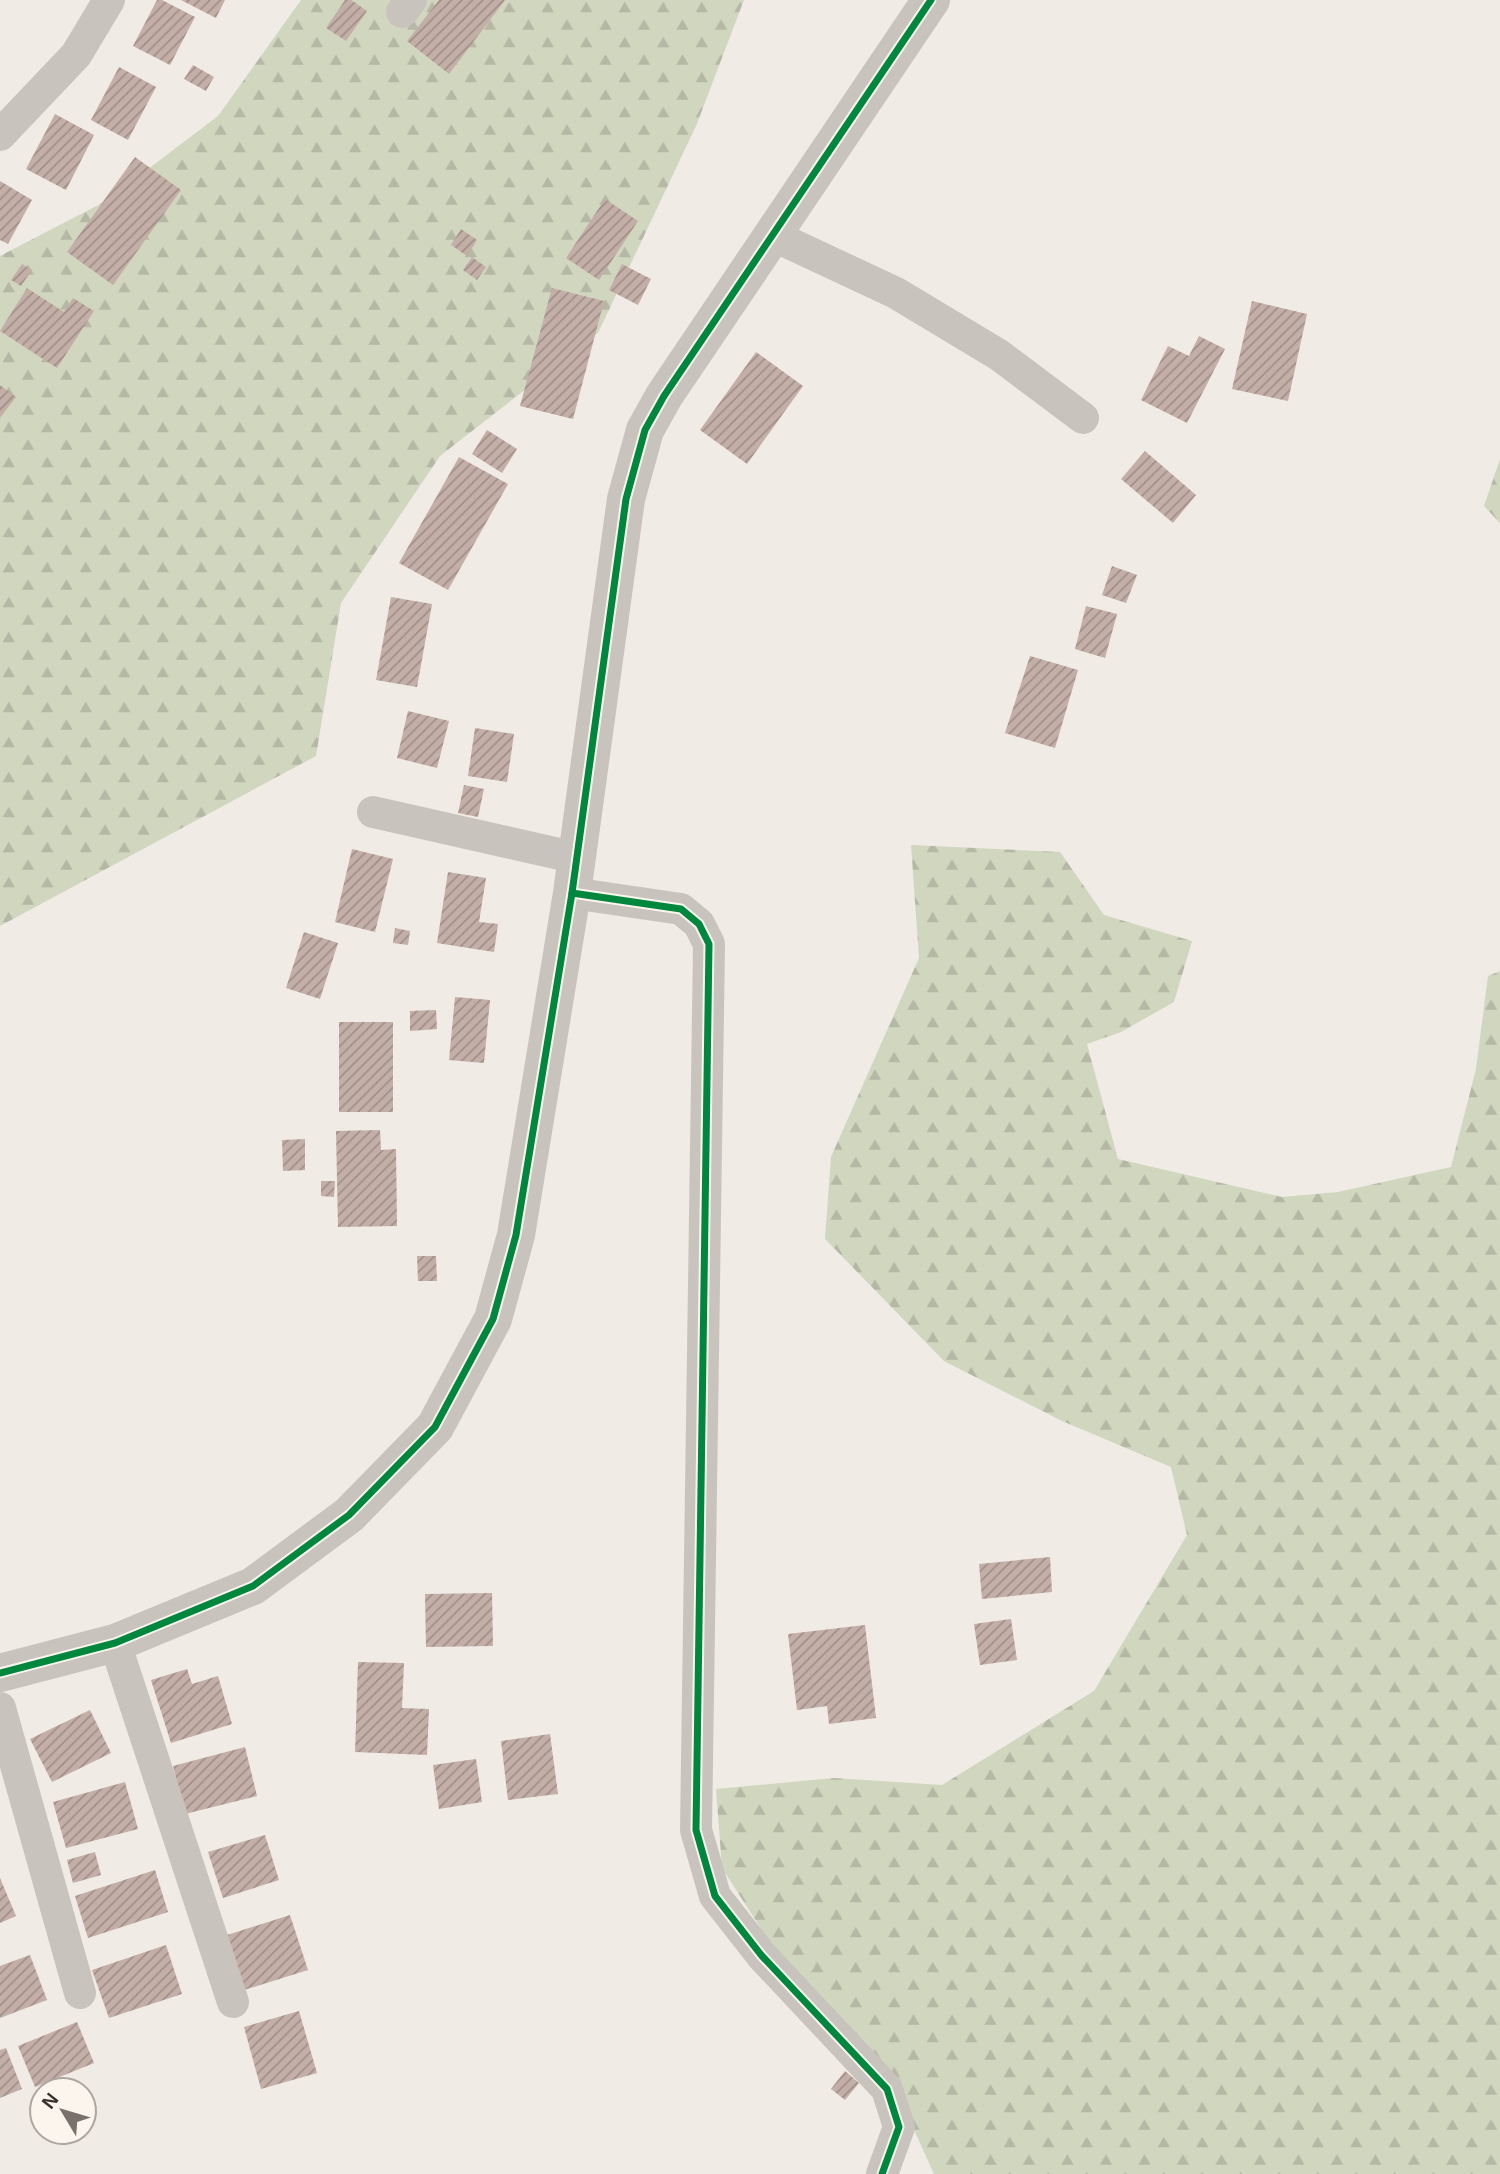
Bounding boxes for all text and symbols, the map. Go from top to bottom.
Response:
north arrow [28,2076,98,2146]
text: N [37,2089,62,2113]

